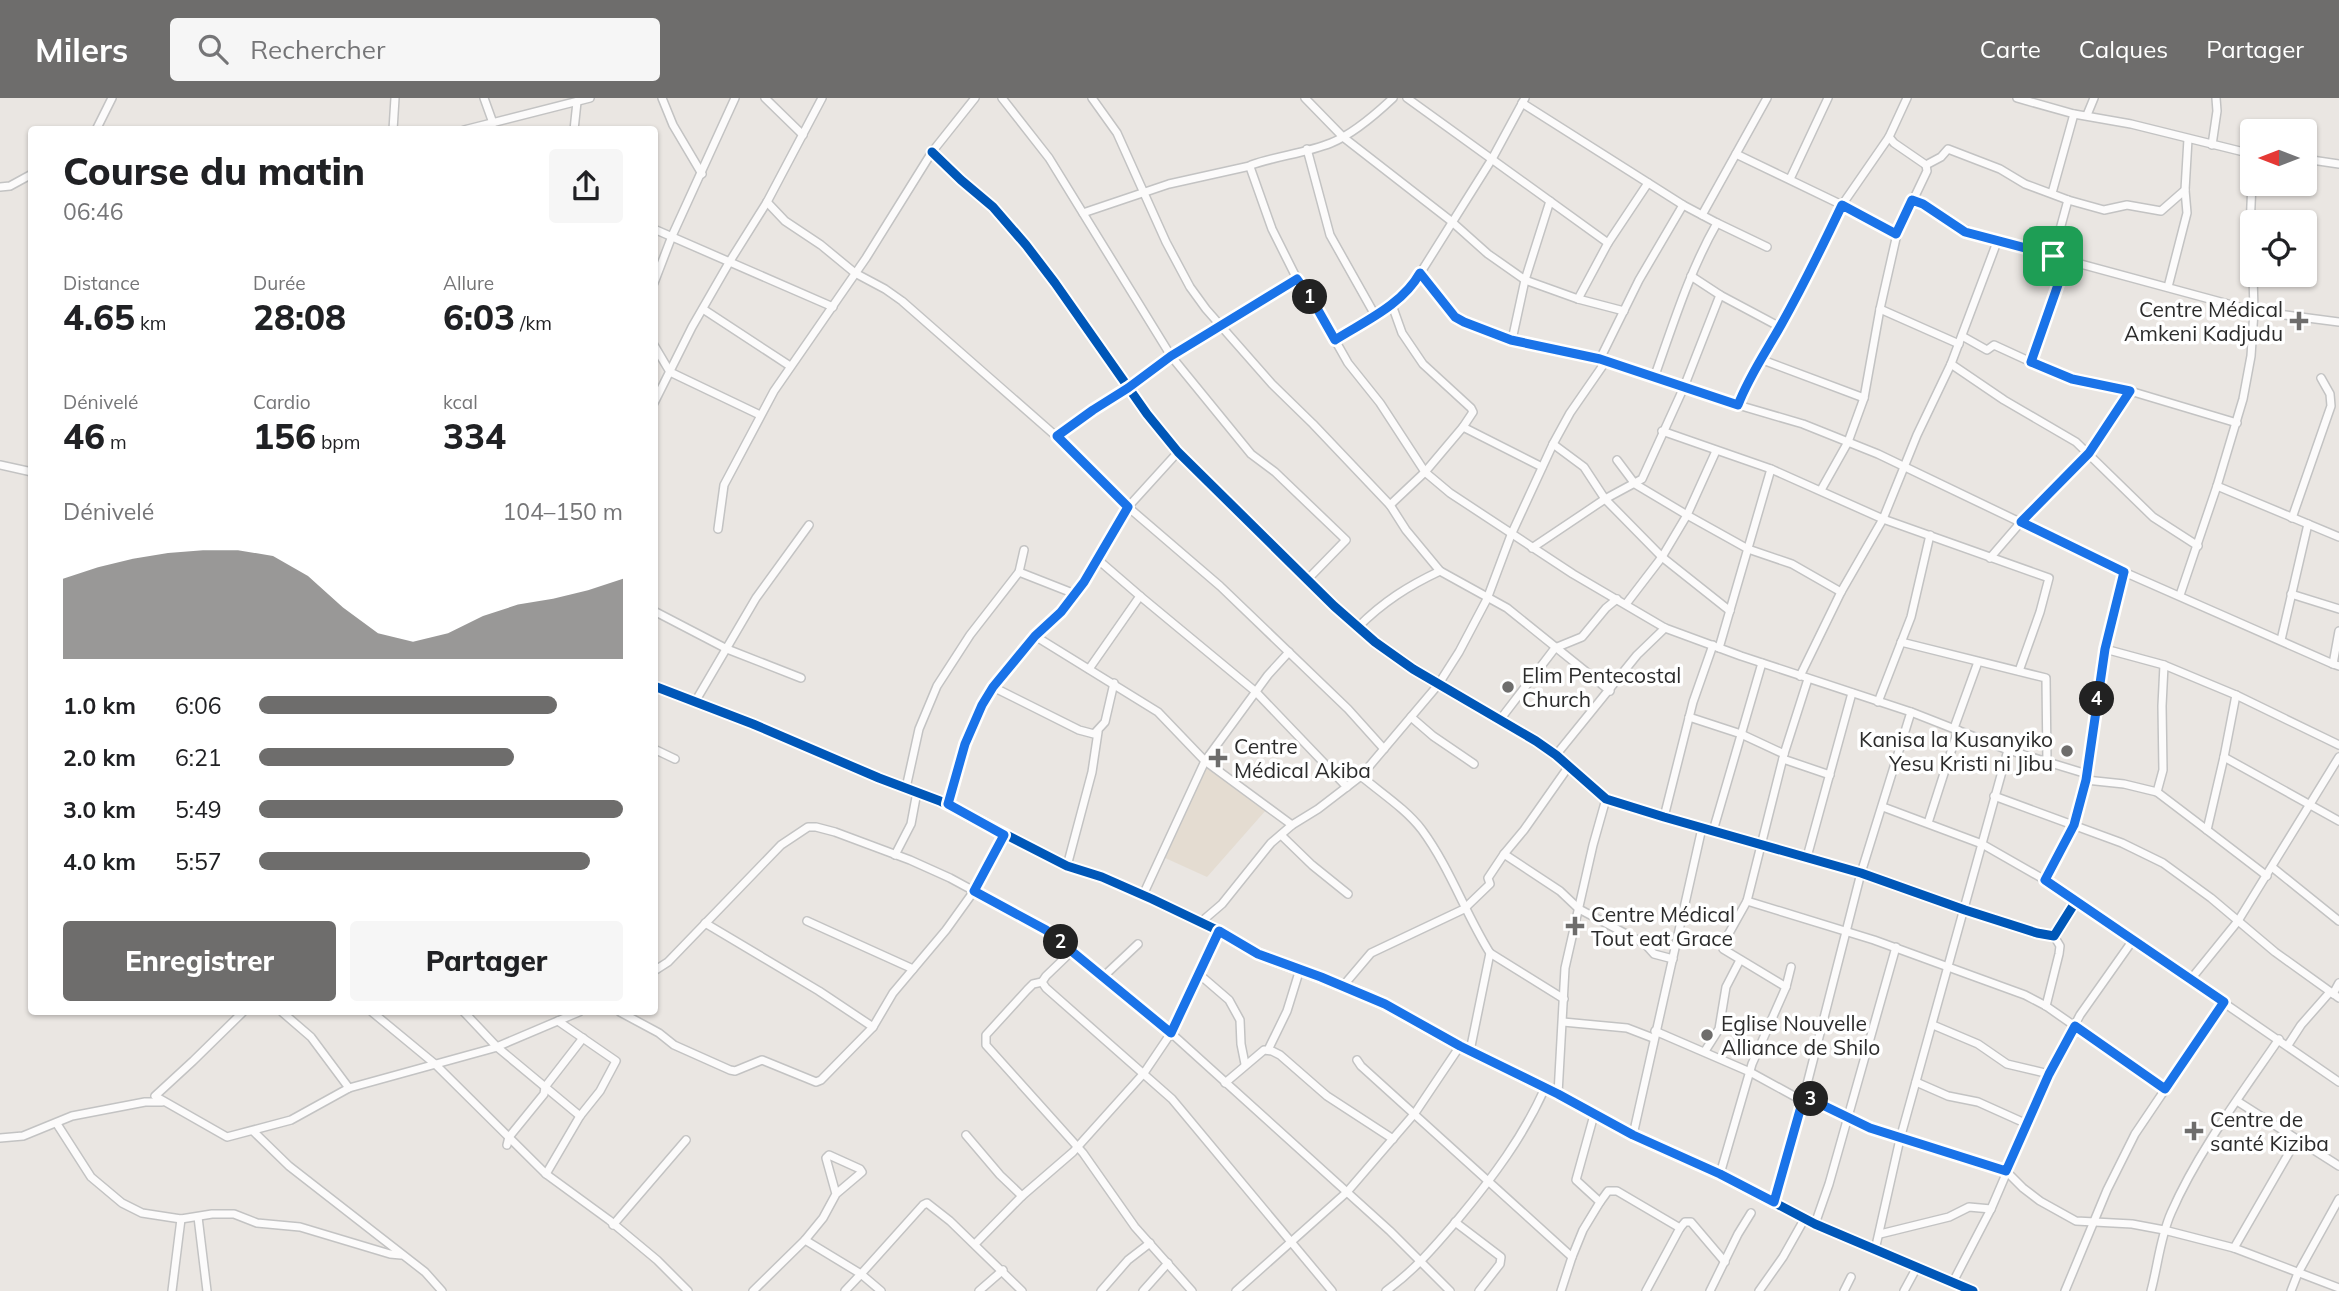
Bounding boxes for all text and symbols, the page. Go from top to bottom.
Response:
search box [170,18,660,81]
text: Milers [35,29,128,70]
icon: search [194,30,232,68]
text: Rechercher [250,33,385,66]
text: Carte [1980,34,2041,64]
text: Calques [2079,34,2168,64]
text: Partager [2206,34,2304,64]
north arrow [2240,119,2317,196]
map controls [2240,119,2317,287]
text: Course du matin [63,147,365,195]
button: share [549,149,623,223]
text: 06:46 [63,197,123,226]
button: locate [2240,210,2317,287]
pin [2023,226,2083,286]
icon: arrive [2034,237,2072,275]
text: Distance [63,271,140,295]
text: Durée [253,271,306,295]
text: Allure [443,271,494,295]
pin: 1 [1292,280,1328,314]
text: 1 [1304,284,1315,308]
text: 4.65 [63,295,135,339]
text: 28:08 [253,295,346,339]
text: 6:03 [443,295,515,339]
place label: Centre Médical Amkeni Kadjudu [2124,296,2283,346]
text: km [135,311,167,335]
text: /km [515,311,552,335]
marker: Centre Médical Amkeni Kadjudu [2289,311,2309,331]
text: Dénivelé [63,390,138,414]
text: Cardio [253,390,311,414]
text: kcal [443,390,478,414]
text: 46 [63,414,105,458]
text: 156 [253,414,316,458]
text: 334 [443,414,506,458]
text: m [105,430,127,454]
text: bpm [316,430,360,454]
text: Dénivelé [63,497,154,526]
text: 104–150 m [502,497,623,526]
place label: Elim Pentecostal Church [1522,662,1681,712]
marker: Elim Pentecostal Church [1500,679,1516,695]
pin: 4 [2080,682,2114,716]
text: 4 [2091,686,2102,710]
text: 1.0 km [63,691,136,720]
text: 6:06 [175,691,222,720]
place label: Kanisa la Kusanyiko Yesu Kristi ni Jibu [1859,726,2053,776]
place label: Centre Médical Akiba [1234,733,1371,783]
text: 2.0 km [63,743,136,772]
text: 6:21 [175,743,222,772]
marker: Kanisa la Kusanyiko Yesu Kristi ni Jibu [2059,743,2075,759]
marker: Centre Médical Akiba [1208,748,1228,768]
text: 3.0 km [63,795,136,824]
text: 5:49 [175,795,222,824]
text: 4.0 km [63,847,136,876]
text: 5:57 [175,847,222,876]
place label: Centre Médical Tout eat Grace [1591,901,1735,951]
marker: Centre Médical Tout eat Grace [1565,916,1585,936]
button: Enregistrer [63,921,336,1001]
button: Partager [350,921,623,1001]
pin: 2 [1044,924,1078,960]
text: 2 [1055,929,1066,953]
place label: Eglise Nouvelle Alliance de Shilo [1721,1010,1880,1060]
marker: Eglise Nouvelle Alliance de Shilo [1699,1027,1715,1043]
pin: 3 [1794,1082,1828,1116]
text: 3 [1805,1086,1816,1110]
place label: Centre de santé Kiziba [2210,1106,2329,1156]
marker: Centre de santé Kiziba [2184,1121,2204,1141]

